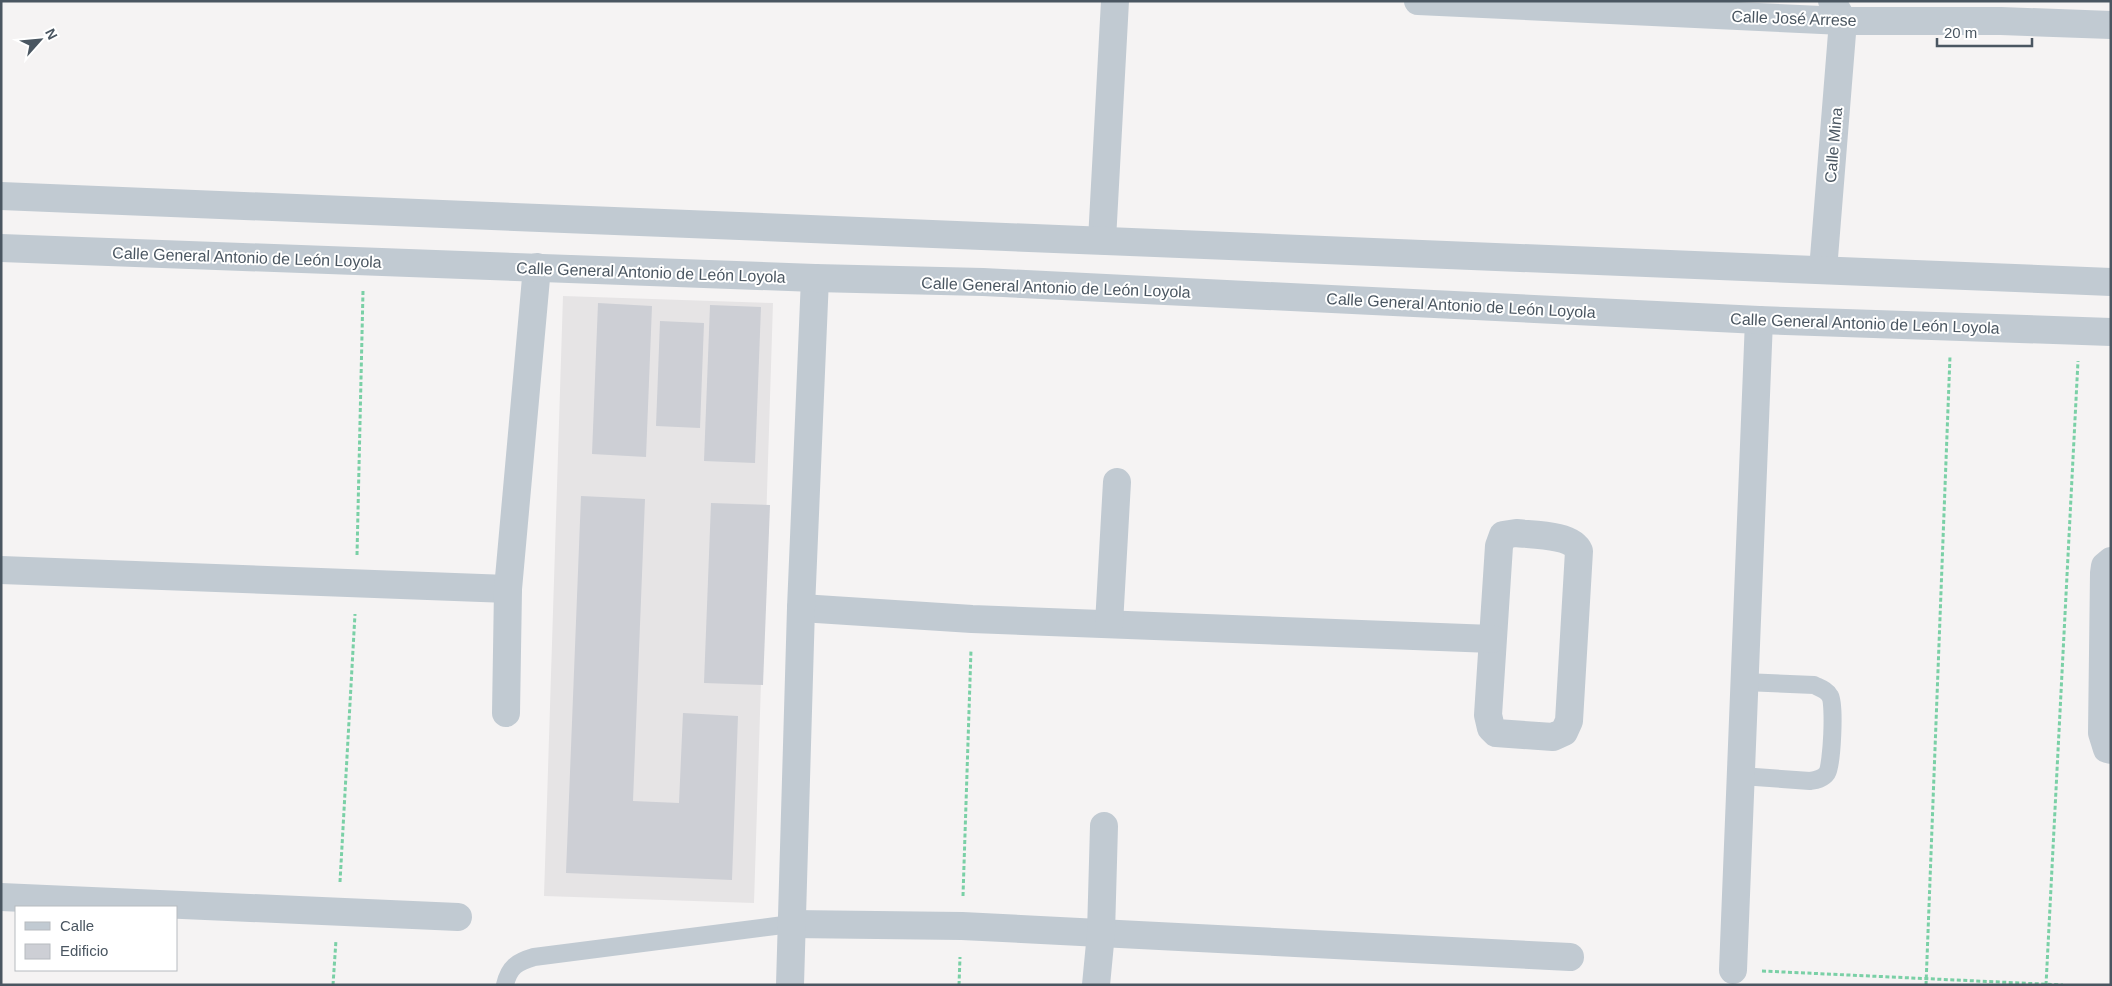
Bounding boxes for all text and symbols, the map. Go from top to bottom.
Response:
street label: Calle José Arrese [1731,8,1857,29]
north arrow [15,15,65,65]
scale bar [1937,15,2032,47]
text: 20 m [1944,24,1977,41]
text: N [42,26,61,42]
street label: Calle Mina [1822,107,1845,183]
street label: Calle General Antonio de León Loyola [112,244,382,271]
street label: Calle General Antonio de León Loyola [516,259,786,286]
street label: Calle General Antonio de León Loyola [921,274,1191,301]
street label: Calle General Antonio de León Loyola [1326,290,1596,321]
street label: Calle General Antonio de León Loyola [1730,310,2000,337]
legend [15,906,178,971]
text: Calle [60,917,94,934]
text: Edificio [60,942,108,959]

